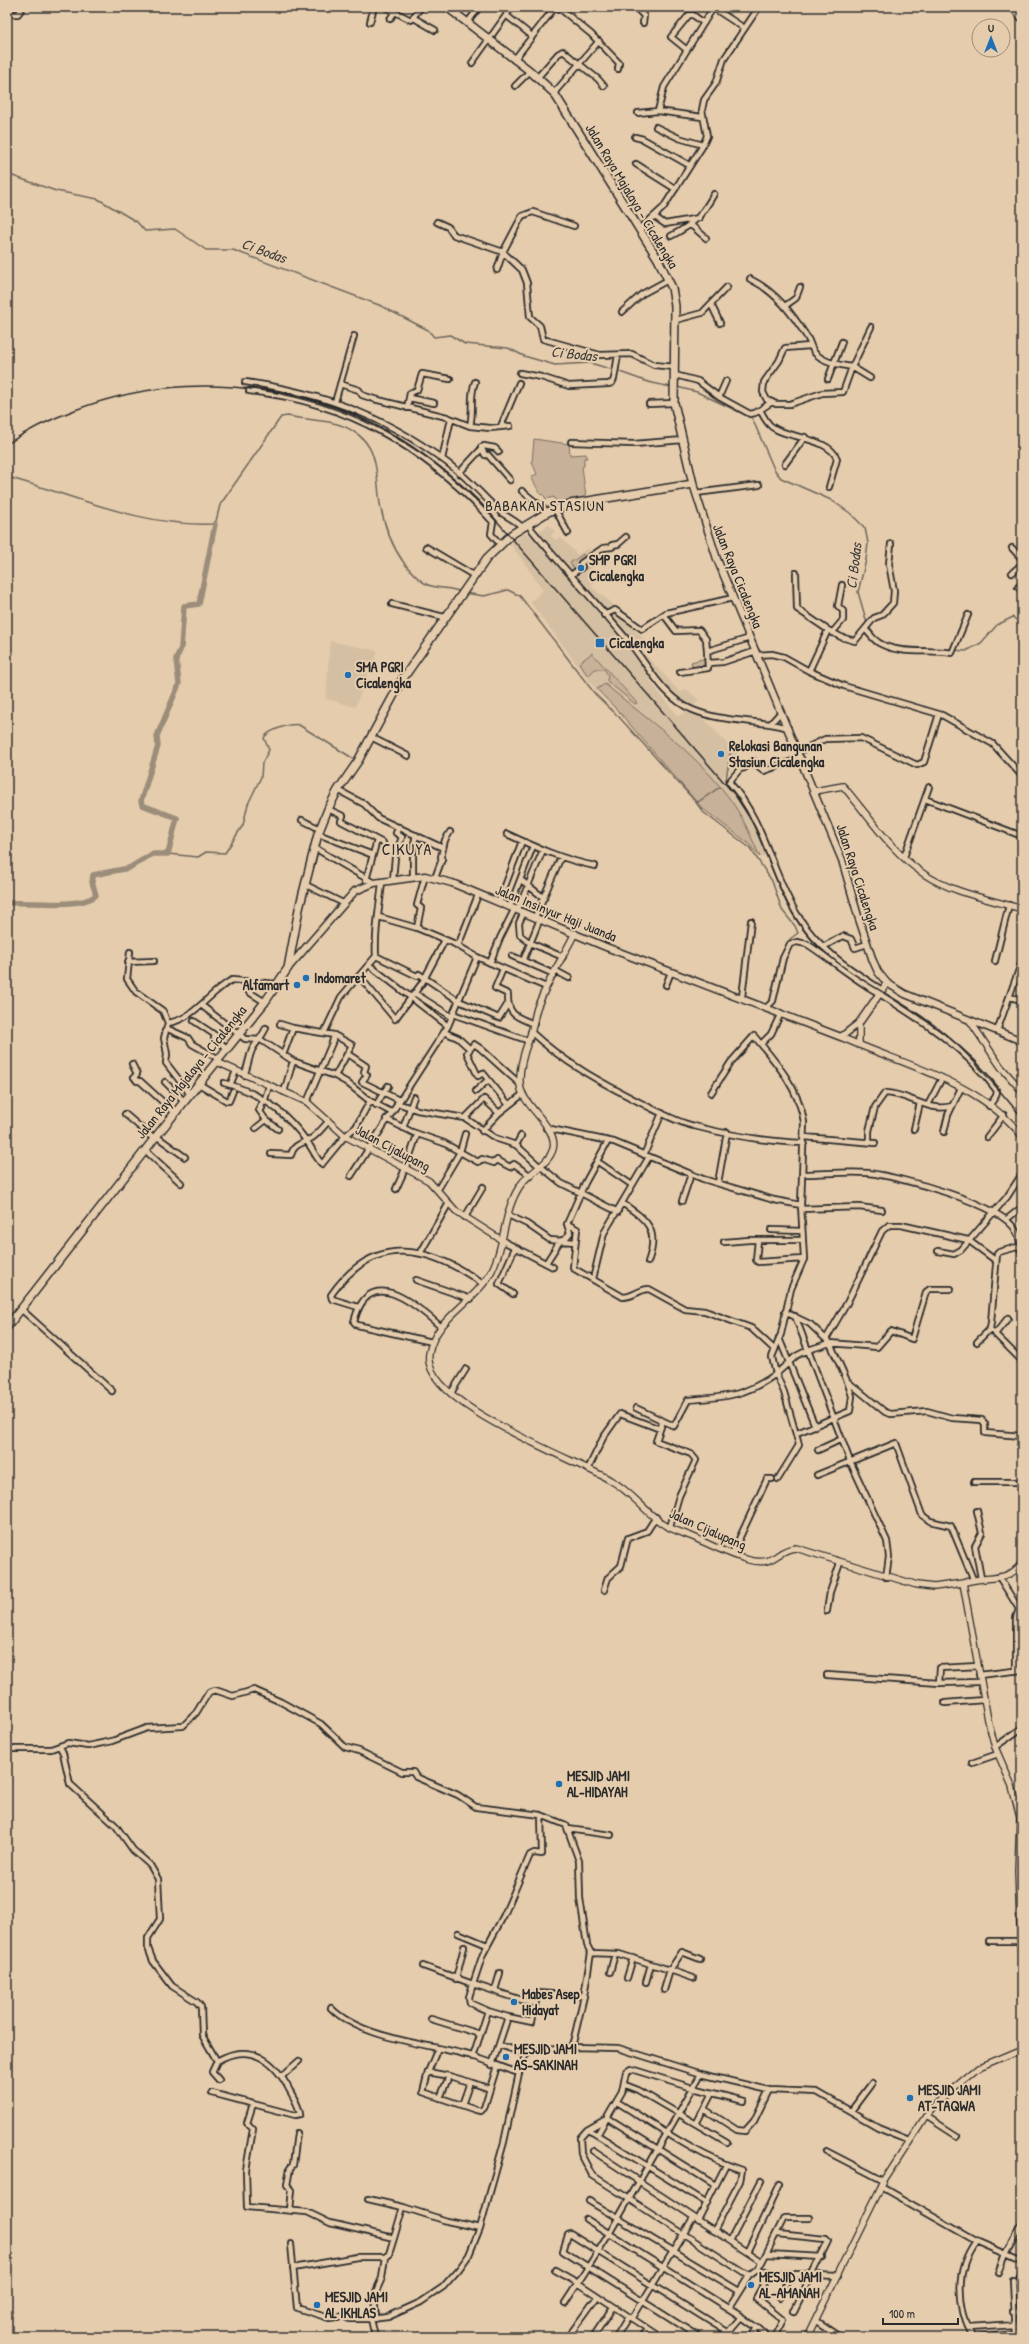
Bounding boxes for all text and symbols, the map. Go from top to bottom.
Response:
north arrow [971,18,1011,58]
text: U [988,21,994,35]
street label: Jalan Raya Majalaya - Cicalengka [581,120,684,273]
water label: Ci Bodas [239,233,291,269]
water label: Ci Bodas [550,341,599,366]
district label: BABAKAN STASIUN [485,495,605,516]
street label: Jalan Raya Cicalengka [708,521,768,632]
water label: Ci Bodas [840,541,867,590]
place label: SMP PGRI Cicalengka [589,550,644,587]
marker: SMP PGRI Cicalengka [576,563,586,573]
place label: Cicalengka [609,633,664,654]
marker: Cicalengka [594,637,606,649]
place label: SMA PGRI Cicalengka [356,657,411,694]
marker: SMA PGRI Cicalengka [343,670,353,680]
place label: Relokasi Bangunan Stasiun Cicalengka [729,736,825,773]
marker: Relokasi Bangunan Stasiun Cicalengka [716,749,726,759]
street label: Jalan Raya Cicalengka [831,821,885,933]
district label: CIKUYA [382,838,432,860]
street label: Jalan Insinyur Haji Juanda [492,880,620,947]
place label: Indomaret [314,968,367,987]
marker: Indomaret [301,973,311,983]
place label: Alfamart [243,975,290,994]
marker: Alfamart [292,980,302,990]
street label: Jalan Raya Majalaya - Cicalengka [131,1001,251,1143]
street label: Jalan Cijalupang [352,1120,434,1176]
street label: Jalan Cijalupang [666,1503,750,1555]
place label: MESJID JAMI AL-HIDAYAH [567,1766,630,1801]
marker: MESJID JAMI AL-HIDAYAH [554,1779,564,1789]
place label: Mabes Asep Hidayat [522,1984,581,2021]
marker: Mabes Asep Hidayat [509,1997,519,2007]
place label: MESJID JAMI AS-SAKINAH [514,2039,578,2074]
marker: MESJID JAMI AS-SAKINAH [501,2052,511,2062]
place label: MESJID JAMI AT-TAQWA [918,2080,981,2115]
marker: MESJID JAMI AT-TAQWA [905,2093,915,2103]
place label: MESJID JAMI AL-AMANAH [759,2267,822,2302]
marker: MESJID JAMI AL-AMANAH [746,2280,756,2290]
place label: MESJID JAMI AL IKHLAS [325,2287,388,2322]
marker: MESJID JAMI AL IKHLAS [312,2300,322,2310]
scale bar [883,2300,958,2326]
text: 100 m [889,2305,915,2322]

